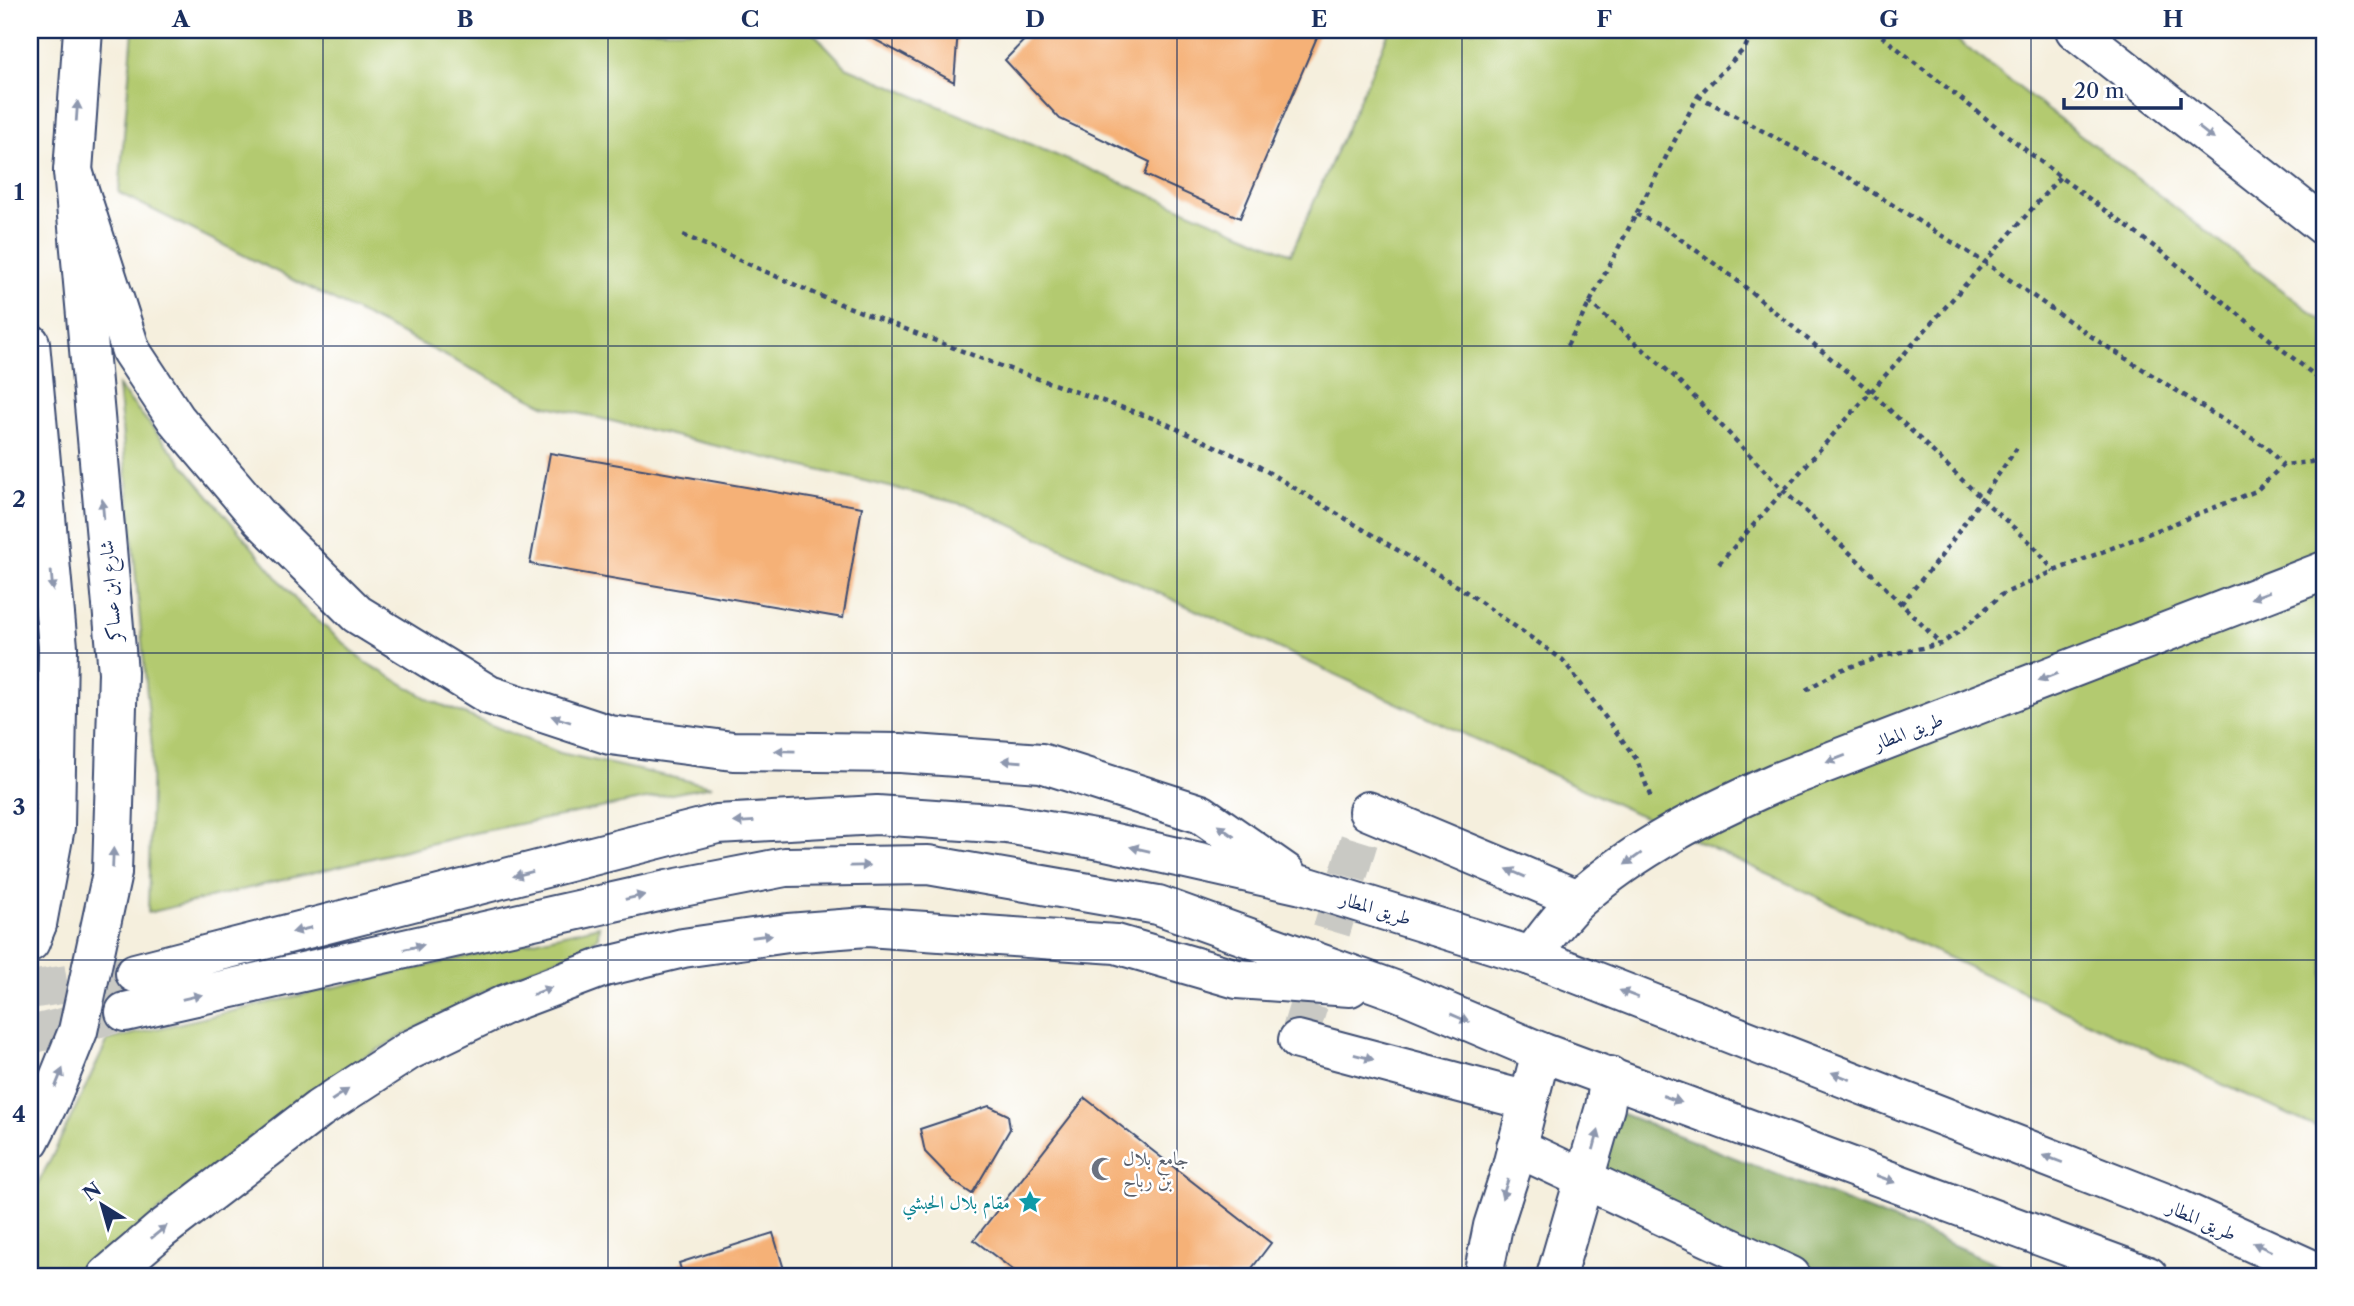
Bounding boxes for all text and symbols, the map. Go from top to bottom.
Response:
text: A [171,5,191,33]
text: B [456,5,474,33]
text: C [741,5,759,33]
text: D [1025,5,1045,33]
text: E [1311,5,1327,33]
text: F [1596,5,1612,33]
text: G [1879,5,1899,33]
text: H [2163,5,2184,33]
scale bar [2064,66,2181,110]
text: 20 m [2074,78,2125,103]
one-way arrow [72,100,83,122]
one-way arrow [2197,125,2215,139]
text: 1 [14,178,25,206]
text: 2 [12,485,26,513]
one-way arrow [97,498,108,520]
street label: شارع ابن عساكر [95,539,131,645]
one-way arrow [47,571,58,593]
one-way arrow [2250,590,2271,601]
one-way arrow [2038,672,2059,683]
street label: طريق المطار [1868,708,1947,757]
one-way arrow [551,713,572,724]
one-way arrow [774,745,796,757]
one-way arrow [1826,754,1847,765]
one-way arrow [1001,755,1023,766]
text: 3 [13,793,26,821]
one-way arrow [733,817,755,828]
one-way arrow [1217,825,1235,839]
one-way arrow [1129,843,1151,854]
one-way arrow [107,847,118,869]
one-way arrow [1624,852,1642,866]
one-way arrow [849,860,871,872]
one-way arrow [1505,867,1526,878]
one-way arrow [512,869,534,880]
street label: طريق المطار [1335,886,1414,931]
one-way arrow [625,891,647,902]
one-way arrow [291,925,313,936]
one-way arrow [751,931,773,942]
one-way arrow [403,941,425,952]
one-way arrow [531,985,552,996]
one-way arrow [1618,988,1639,999]
one-way arrow [181,991,203,1002]
one-way arrow [1450,1012,1471,1023]
one-way arrow [1354,1053,1375,1063]
one-way arrow [53,1068,64,1089]
one-way arrow [1830,1071,1851,1082]
one-way arrow [331,1088,349,1102]
one-way arrow [1662,1094,1683,1105]
text: 4 [12,1100,26,1128]
one-way arrow [1591,1129,1602,1151]
place label: جامع بلال بن رباح [1123,1147,1189,1198]
one-way arrow [2042,1153,2063,1164]
mosque icon: جامع بلال بن رباح [1089,1155,1117,1183]
north arrow [66,1170,136,1240]
one-way arrow [1875,1173,1896,1184]
text: N [79,1178,106,1206]
one-way arrow [1499,1179,1509,1200]
place icon: مقام بلال الحبشي [1016,1188,1044,1216]
place label: مقام بلال الحبشي [902,1191,1010,1220]
street label: طريق المطار [2161,1194,2240,1247]
one-way arrow [149,1225,167,1240]
one-way arrow [2252,1241,2272,1253]

